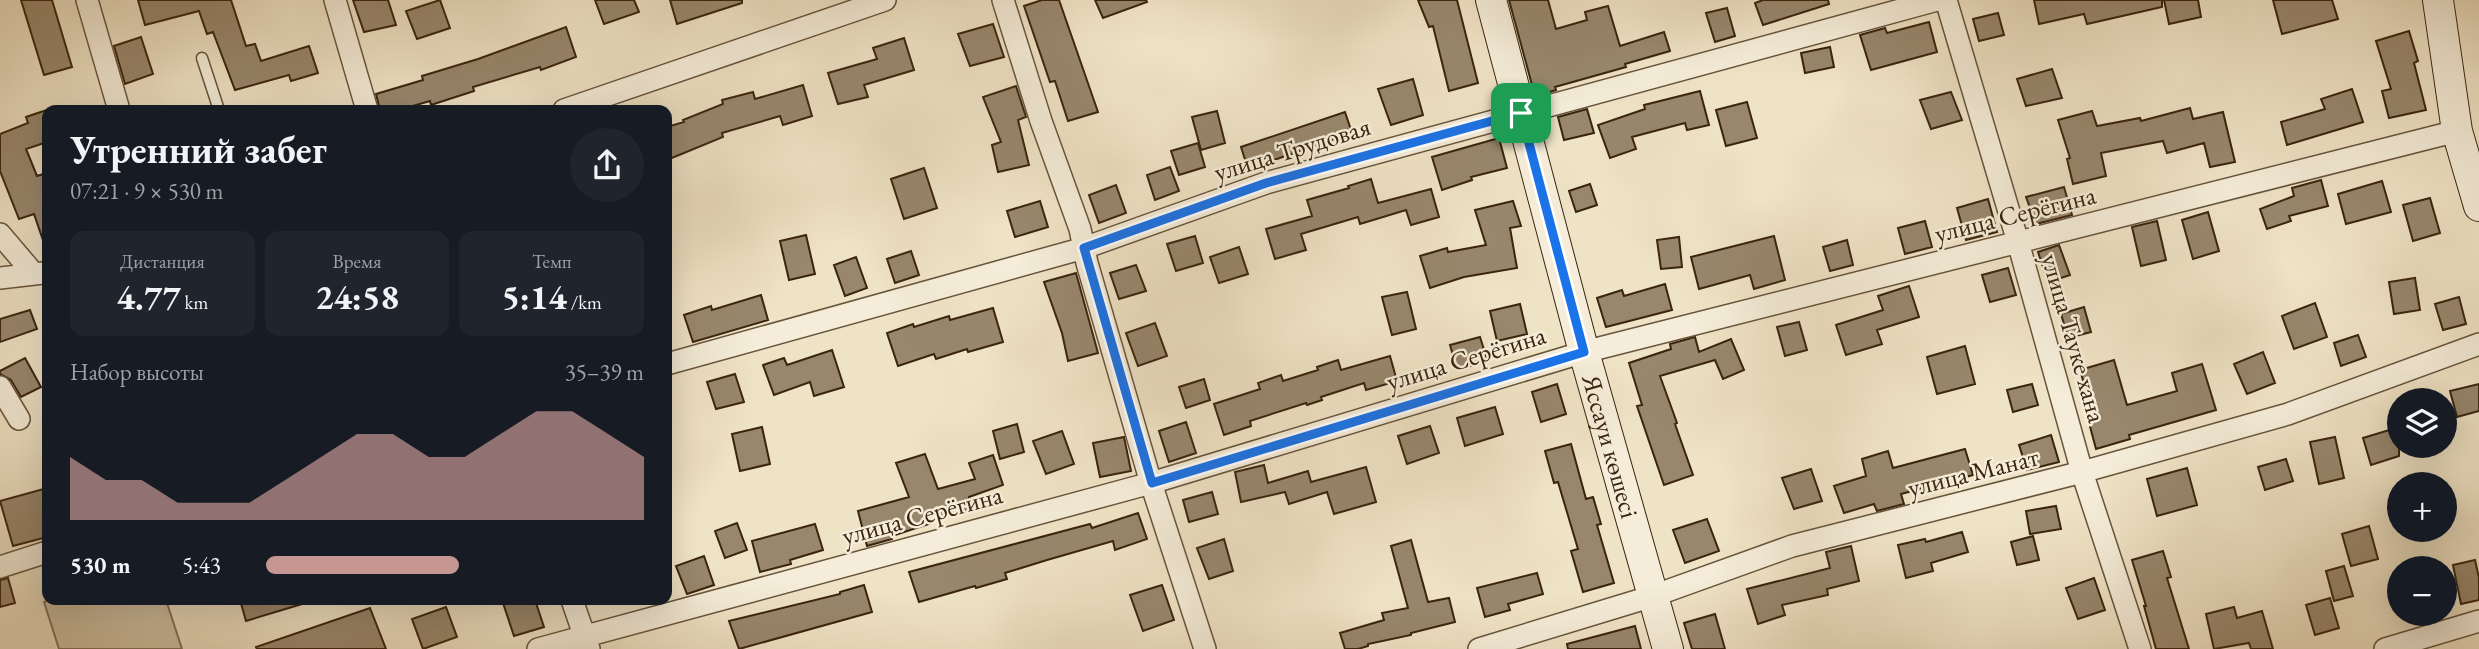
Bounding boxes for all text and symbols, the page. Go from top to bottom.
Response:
pin [1491,83,1551,143]
icon: arrive [1502,94,1540,132]
street label: улица Трудовая [1210,109,1374,189]
text: Утренний забег [70,125,327,174]
button: share [570,128,644,202]
text: 07:21 · 9 × 530 m [70,176,223,206]
street label: улица Серёгина [1931,177,2100,250]
text: Дистанция [120,249,205,274]
text: Время [333,249,381,274]
text: Темп [532,249,571,274]
street label: улица Тауке хана [2034,249,2115,427]
text: 4.77 [116,274,181,319]
text: 24:58 [315,274,399,319]
text: 5:14 [501,274,567,319]
text: km [181,290,208,315]
text: /km [567,290,602,315]
street label: улица Серёгина [1382,317,1550,398]
text: Набор высоты [70,357,204,387]
text: 35–39 m [565,357,644,387]
street label: Яссауи көшесі [1574,370,1647,522]
map controls [2387,388,2457,626]
button: layers [2387,388,2457,458]
street label: улица Манат [1904,439,2042,505]
button: + [2387,472,2457,542]
street label: улица Серёгина [838,477,1007,553]
text: 530 m [70,550,131,580]
text: 5:43 [182,550,221,580]
button: − [2387,556,2457,626]

